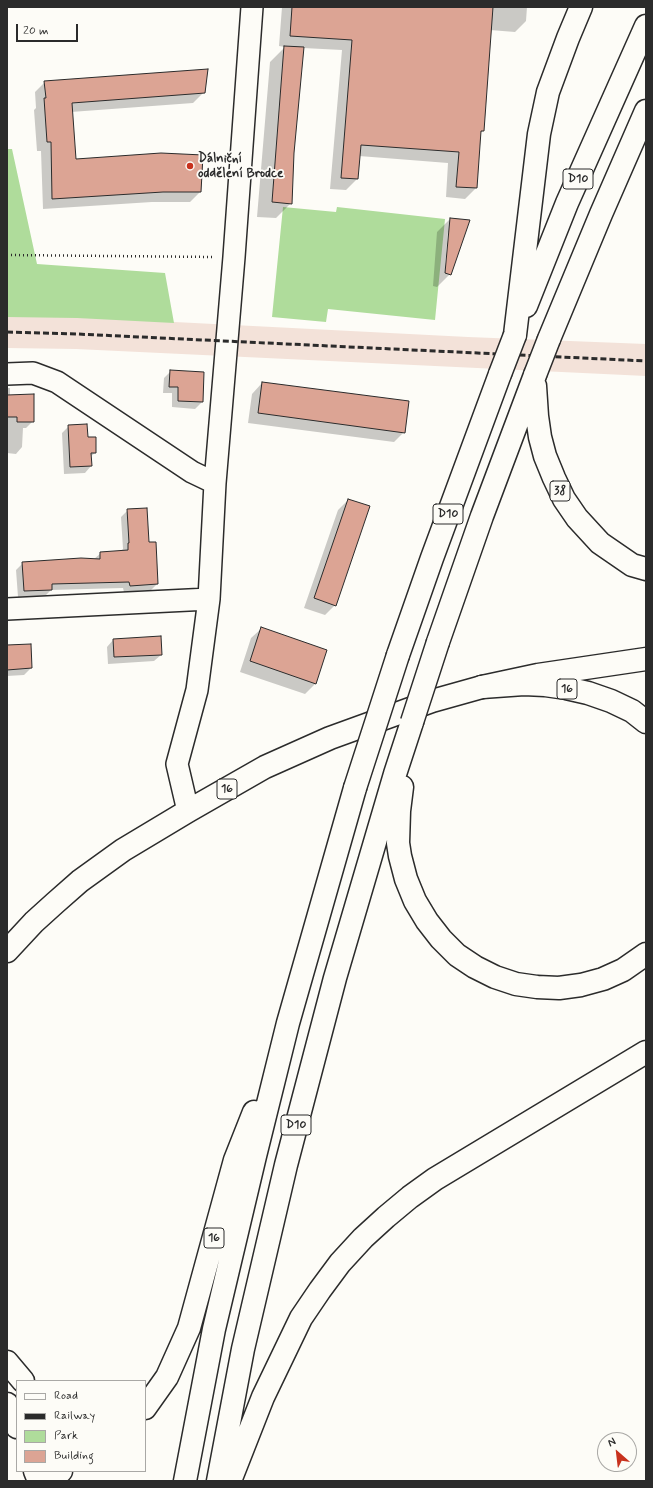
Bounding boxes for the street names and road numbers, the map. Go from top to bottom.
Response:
road number: D10 [563,169,593,189]
road number: 38 [550,481,570,501]
road number: D10 [433,504,463,524]
road number: 16 [557,679,577,699]
road number: 16 [217,779,237,799]
road number: D10 [281,1115,311,1135]
road number: 16 [204,1228,224,1248]

